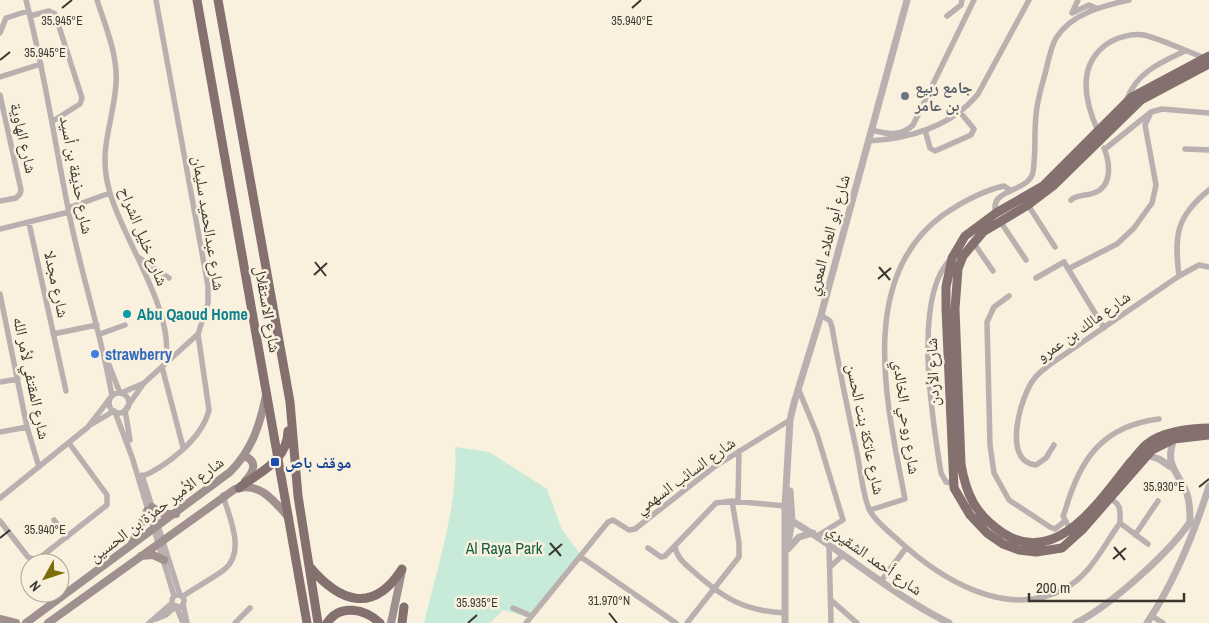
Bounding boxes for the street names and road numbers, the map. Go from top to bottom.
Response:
street label: شارع الهاوية [5,101,43,175]
street label: شارع حذيفة بن أسيد [55,114,99,236]
street label: شارع عبدالحميد سليمان [187,154,231,292]
street label: شارع أبو العلاء المعري [801,172,857,298]
street label: شارع خليل الشراح [114,183,174,289]
street label: شارع مجدلا [39,249,75,319]
street label: شارع الاستقلال [250,264,286,354]
street label: شارع مالك بن عمرو [1032,285,1134,367]
street label: شارع المقتفي لأمر الله [6,315,56,442]
street label: شارع الأردن [920,337,944,407]
street label: شارع روحي الخالدي [886,358,926,476]
street label: شارع عاتكة بنت الحسن [841,361,891,497]
street label: شارع السائب السهمي [631,431,741,520]
street label: شارع الأمير حمزة بن الحسين [84,451,228,567]
street label: شارع أحمد الشقيري [822,518,927,602]

